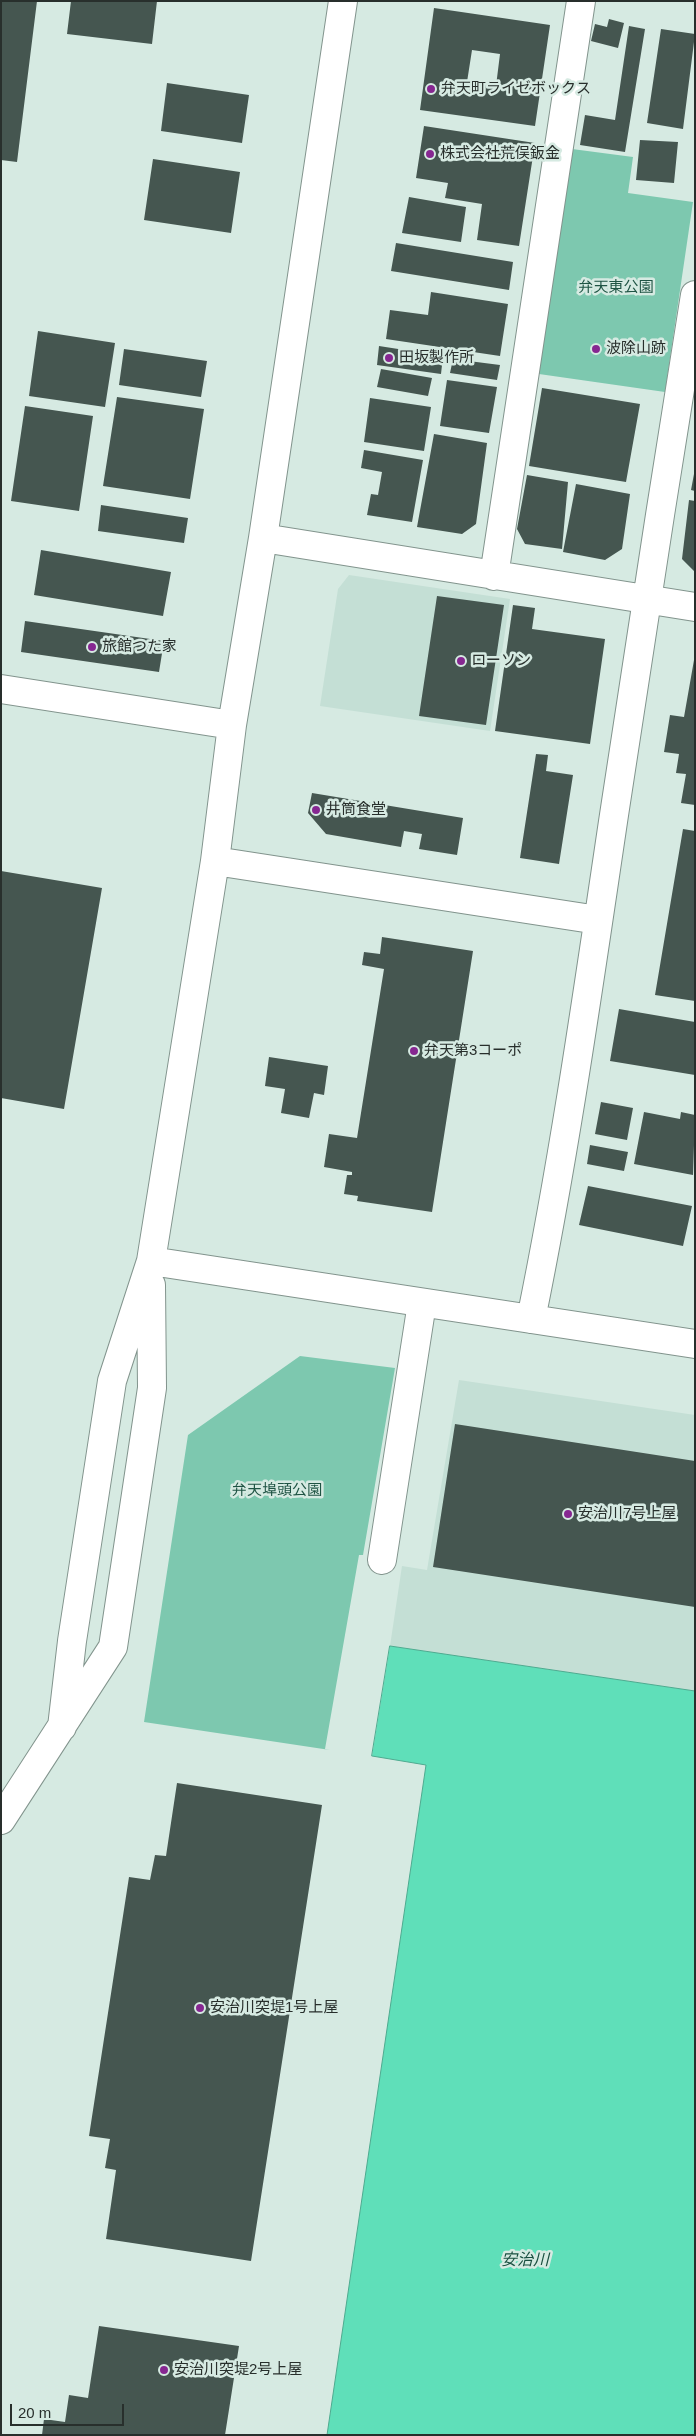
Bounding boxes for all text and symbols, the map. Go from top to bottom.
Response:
place label: 弁天町ライゼボックス [441,80,591,98]
marker: 弁天町ライゼボックス [425,83,437,95]
place label: 株式会社荒俣鈑金 [440,145,560,163]
marker: 株式会社荒俣鈑金 [424,148,436,160]
park label: 弁天東公園 [579,279,653,297]
place label: 波除山跡 [606,340,666,358]
marker: 波除山跡 [590,343,602,355]
place label: 田坂製作所 [399,349,474,367]
marker: 田坂製作所 [383,352,395,364]
place label: 旅館つた家 [102,638,177,656]
marker: 旅館つた家 [86,641,98,653]
place label: ローソン [471,652,531,670]
marker: ローソン [455,655,467,667]
place label: 井筒食堂 [326,801,386,819]
marker: 井筒食堂 [310,804,322,816]
place label: 弁天第3コーポ [424,1042,522,1060]
marker: 弁天第3コーポ [408,1045,420,1057]
park label: 弁天埠頭公園 [232,1482,322,1500]
place label: 安治川7号上屋 [578,1505,676,1523]
marker: 安治川7号上屋 [562,1508,574,1520]
place label: 安治川突堤1号上屋 [210,1999,338,2017]
marker: 安治川突堤1号上屋 [194,2002,206,2014]
water label: 安治川 [501,2251,549,2271]
place label: 安治川突堤2号上屋 [174,2361,302,2379]
marker: 安治川突堤2号上屋 [158,2364,170,2376]
scale bar [12,2394,126,2426]
text: 20 m [18,2404,51,2421]

